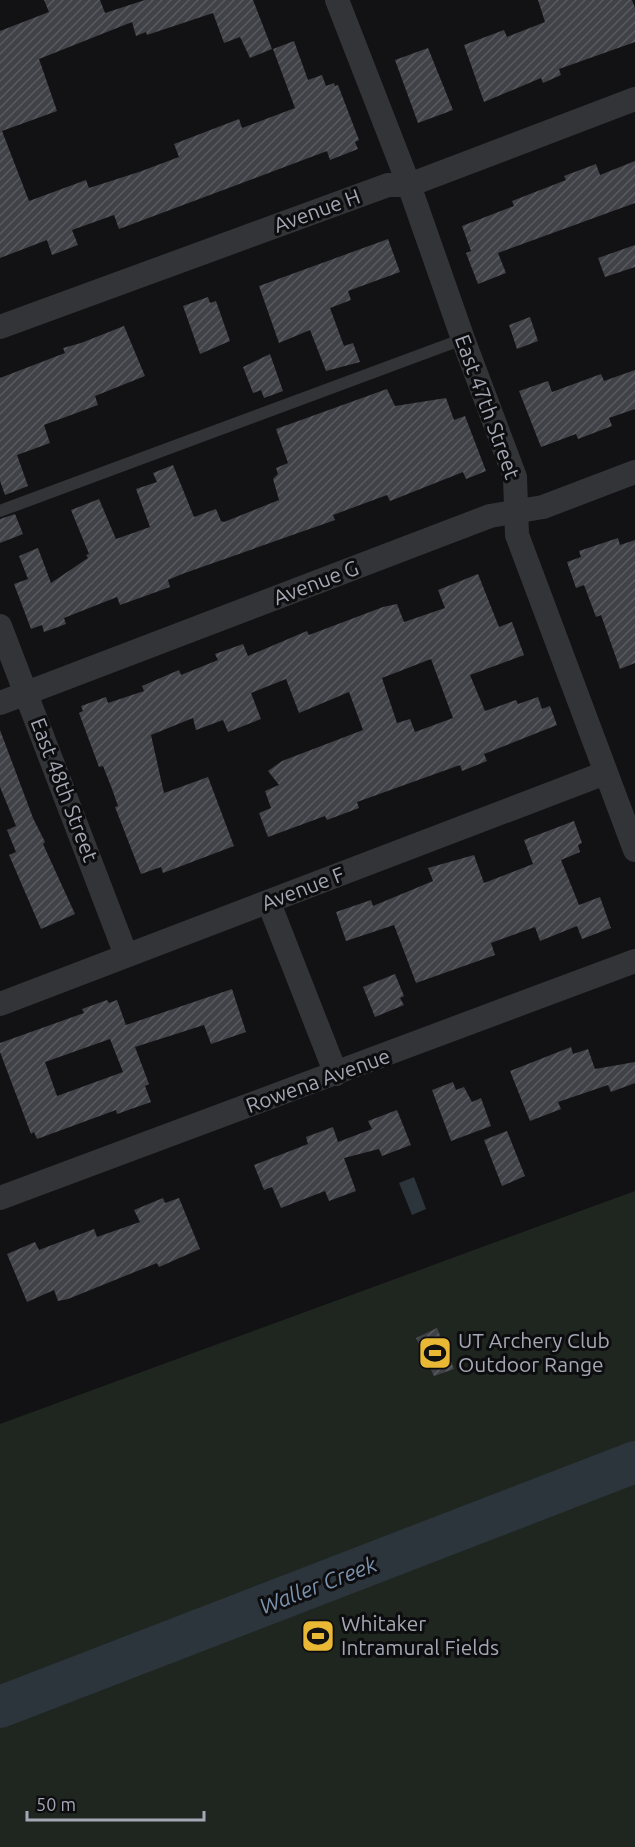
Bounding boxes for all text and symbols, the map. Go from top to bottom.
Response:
street label: Avenue H [270,183,363,237]
street label: East 47th Street [451,331,525,482]
street label: Avenue G [270,555,362,609]
street label: East 48th Street [26,714,103,865]
street label: Avenue F [258,861,347,915]
street label: Rowena Avenue [242,1043,393,1117]
place label: UT Archery Club Outdoor Range [458,1328,610,1376]
sports icon: UT Archery Club Outdoor Range [417,1335,453,1371]
water label: Waller Creek [256,1550,381,1618]
place label: Whitaker Intramural Fields [341,1611,499,1659]
sports icon: Whitaker Intramural Fields [300,1618,336,1654]
scale bar [27,1784,204,1822]
text: 50 m [36,1794,76,1814]

